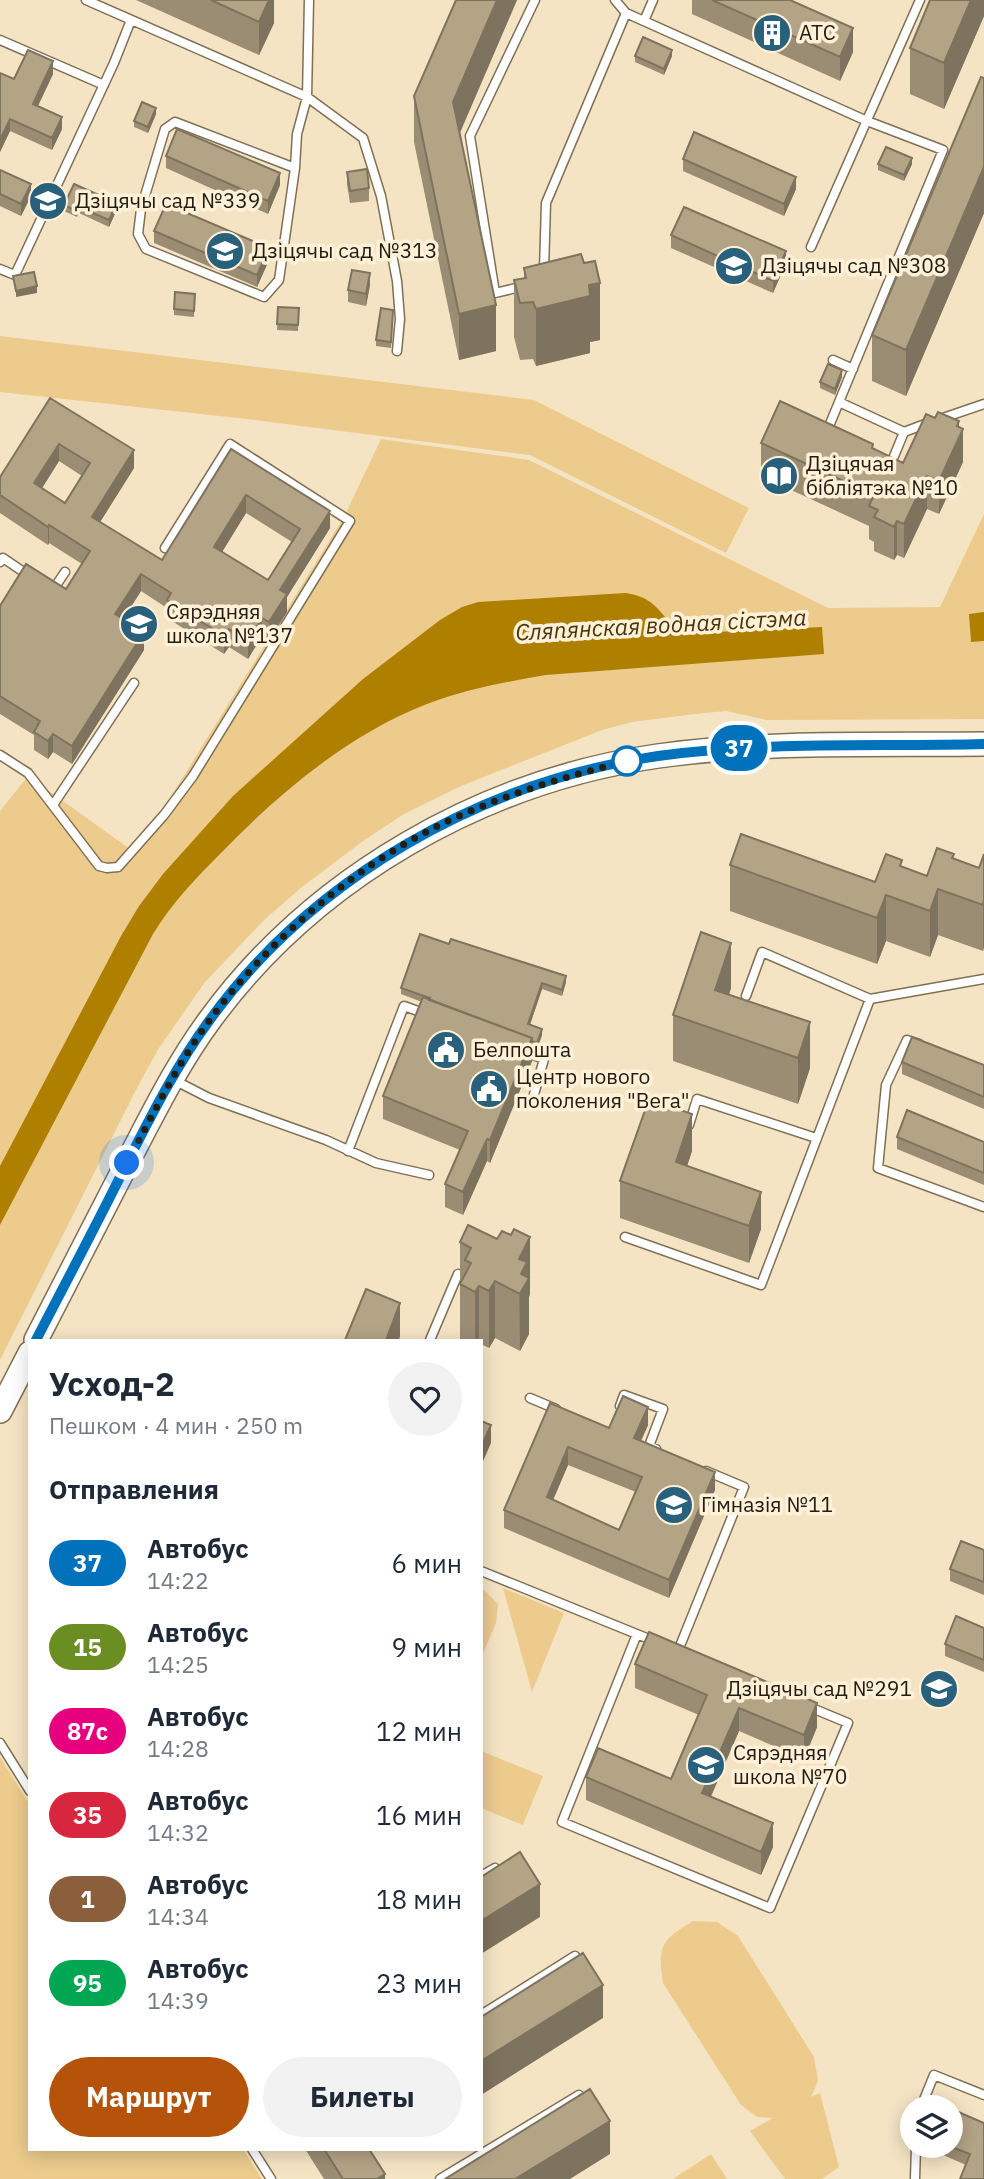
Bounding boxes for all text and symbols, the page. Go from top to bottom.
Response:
building icon: АТС [751,12,793,54]
place label: АТС [799,18,836,46]
school or university icon: Дзіцячы сад №339 [27,180,69,222]
place label: Дзіцячы сад №339 [75,186,260,214]
school or university icon: Дзіцячы сад №313 [204,230,246,272]
place label: Дзіцячы сад №313 [252,236,437,264]
school or university icon: Дзіцячы сад №308 [713,245,755,287]
place label: Дзіцячы сад №308 [761,251,946,279]
place label: Дзіцячая бібліятэка №10 [806,449,958,501]
library icon: Дзіцячая бібліятэка №10 [758,455,800,497]
place label: Сярэдняя школа №137 [166,597,293,649]
water label: Сляпянская водная сістэма [515,601,807,647]
school or university icon: Сярэдняя школа №137 [118,603,160,645]
line badge: 37 [708,725,770,771]
text: 37 [725,732,753,764]
unlabelled marker [612,746,642,776]
public building icon: Белпошта [425,1029,467,1071]
place label: Белпошта [473,1035,571,1063]
place label: Центр нового поколения "Вега" [516,1062,690,1114]
public building icon: Центр нового поколения "Вега" [468,1068,510,1110]
your location [109,1145,144,1180]
text: Усход-2 [49,1362,175,1405]
button: heart [388,1362,462,1436]
text: Пешком · 4 мин · 250 m [49,1410,303,1440]
text: Отправления [49,1472,219,1506]
school or university icon: Гімназія №11 [653,1484,695,1526]
place label: Гімназія №11 [701,1490,833,1518]
text: Автобус [147,1531,249,1565]
text: 6 мин [392,1546,462,1580]
text: 37 [73,1547,102,1579]
text: 14:22 [147,1565,209,1595]
text: Автобус [147,1615,249,1649]
text: 9 мин [392,1630,462,1664]
text: 15 [73,1631,102,1663]
text: 14:25 [147,1649,209,1679]
school or university icon: Дзіцячы сад №291 [918,1668,960,1710]
place label: Дзіцячы сад №291 [727,1674,912,1702]
text: Автобус [147,1699,249,1733]
text: 12 мин [376,1714,462,1748]
text: 87с [67,1715,108,1747]
text: 14:28 [147,1733,209,1763]
place label: Сярэдняя школа №70 [733,1738,847,1790]
school or university icon: Сярэдняя школа №70 [685,1744,727,1786]
text: Автобус [147,1783,249,1817]
text: 16 мин [376,1798,462,1832]
text: 35 [73,1799,102,1831]
text: 14:32 [147,1817,209,1847]
text: Автобус [147,1867,249,1901]
text: 18 мин [376,1882,462,1916]
text: 1 [80,1883,95,1915]
text: 14:34 [147,1901,209,1931]
text: Автобус [147,1951,249,1985]
text: 23 мин [376,1966,462,2000]
text: 95 [73,1967,102,1999]
text: 14:39 [147,1985,209,2015]
button: Маршрут [49,2057,249,2137]
button: Билеты [263,2057,462,2137]
map controls [900,2095,963,2158]
button: layers [900,2095,963,2158]

